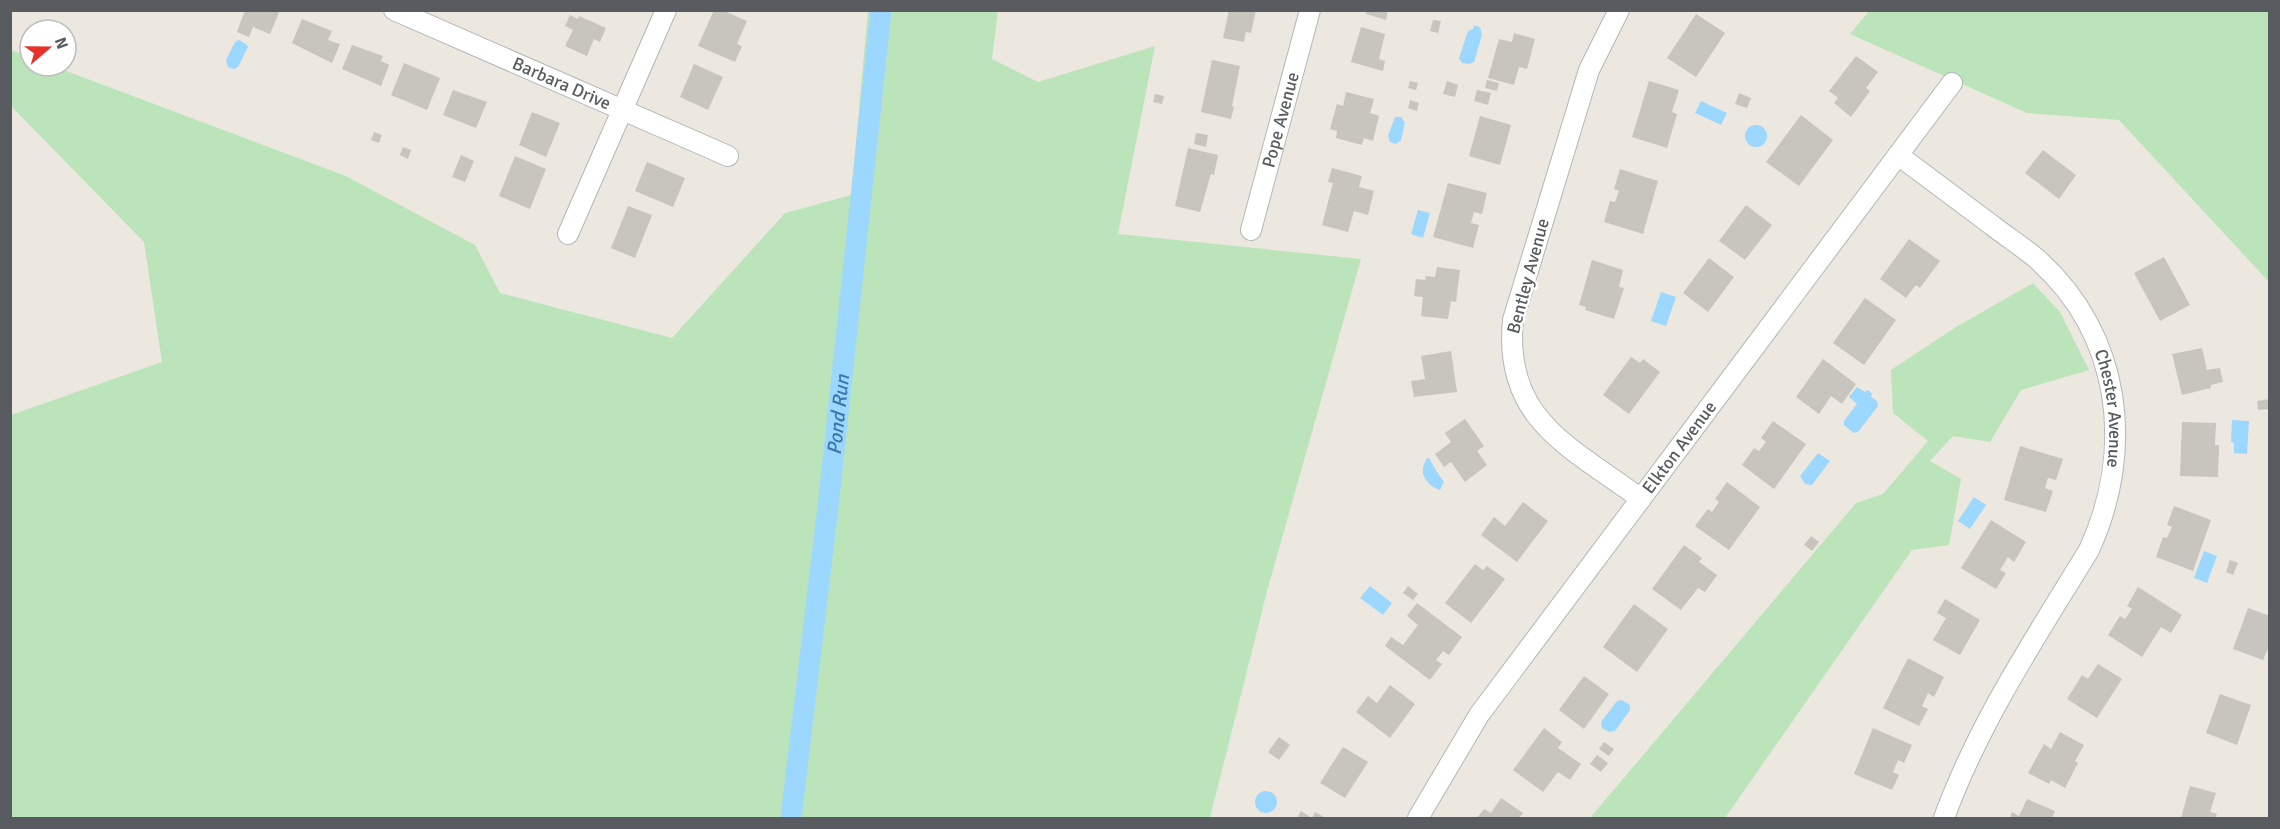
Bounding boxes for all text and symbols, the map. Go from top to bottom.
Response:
north arrow [18,18,78,78]
text: N [50,35,72,52]
street label: Barbara Drive [509,52,614,114]
street label: Pope Avenue [1257,70,1304,170]
street label: Bentley Avenue [1502,216,1554,336]
street label: Chester Avenue [2090,346,2126,469]
water label: Pond Run [821,372,855,456]
street label: Elkton Avenue [1637,397,1721,498]

